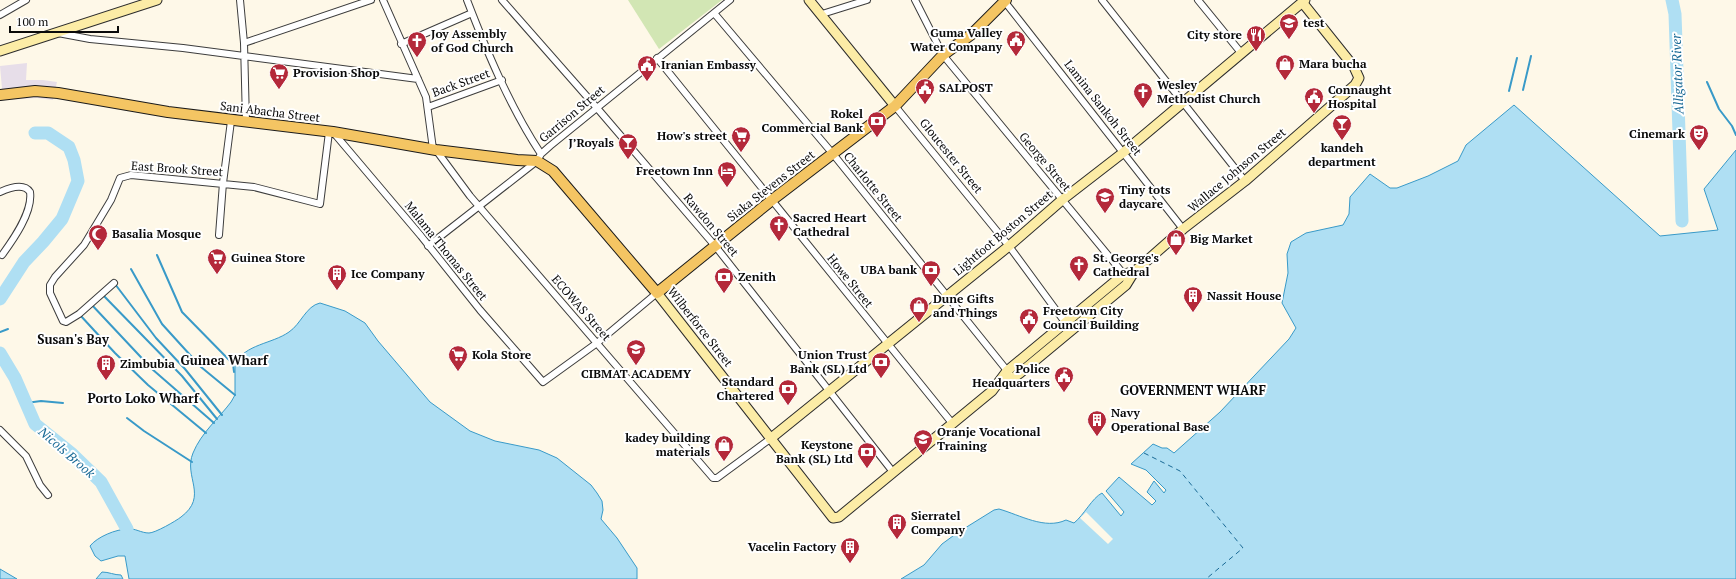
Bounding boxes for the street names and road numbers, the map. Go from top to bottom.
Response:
street label: Lamina Sankoh Street [1061,57,1146,159]
street label: Back Street [430,65,492,100]
street label: Garrison Street [536,81,608,145]
street label: Sani Abacha Street [219,98,321,125]
street label: Gloucester Street [917,115,987,197]
street label: Wallace Johnson Street [1185,124,1289,215]
street label: George Street [1016,129,1075,195]
street label: Siaka Stevens Street [724,146,818,224]
street label: Charlotte Street [841,149,906,225]
street label: East Brook Street [131,158,224,179]
street label: Lightfoot Boston Street [950,186,1056,278]
street label: Rawdon Street [681,190,742,260]
street label: Malama Thomas Street [402,198,491,304]
street label: Howe Street [824,251,877,311]
street label: ECOWAS Street [549,272,614,344]
street label: Wilberforce Street [665,284,737,370]

